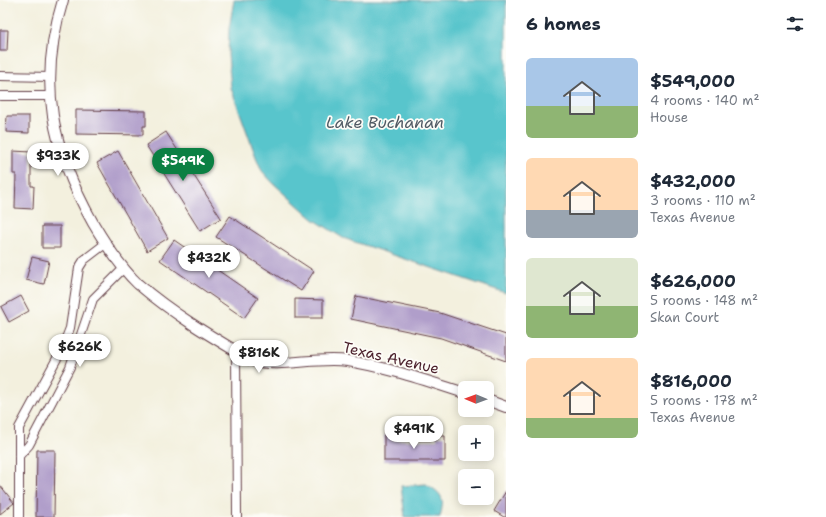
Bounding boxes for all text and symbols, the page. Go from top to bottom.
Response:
text: 6 homes [526,13,601,35]
icon: filters [784,13,806,35]
text: $549,000 [650,70,735,92]
icon: home [558,74,606,122]
text: 4 rooms · 140 m² [650,92,759,109]
text: House [650,109,688,126]
water label: Lake Buchanan [326,112,444,133]
pin: $933K [30,143,86,177]
text: $933K [36,147,80,164]
pin: $549K [155,148,211,182]
text: $549K [161,152,205,169]
text: $432,000 [650,170,736,192]
icon: home [558,174,606,222]
text: 3 rooms · 110 m² [650,192,756,209]
text: Texas Avenue [650,209,735,226]
pin: $432K [181,245,237,279]
text: $432K [187,249,231,266]
text: $626,000 [650,270,736,292]
icon: home [558,274,606,322]
text: 5 rooms · 148 m² [650,292,758,309]
text: Skan Court [650,309,719,326]
pin: $626K [52,334,108,368]
street label: Texas Avenue [341,337,441,379]
text: $626K [58,338,102,355]
pin: $816K [231,340,287,374]
text: $816K [238,344,280,361]
text: $816,000 [650,370,732,392]
icon: home [558,374,606,422]
north arrow [458,381,494,417]
map controls [458,381,494,505]
text: 5 rooms · 178 m² [650,392,758,409]
text: Texas Avenue [650,409,735,426]
pin: $491K [386,416,442,450]
text: $491K [393,420,435,437]
button: + [458,425,494,461]
button: − [458,469,494,505]

